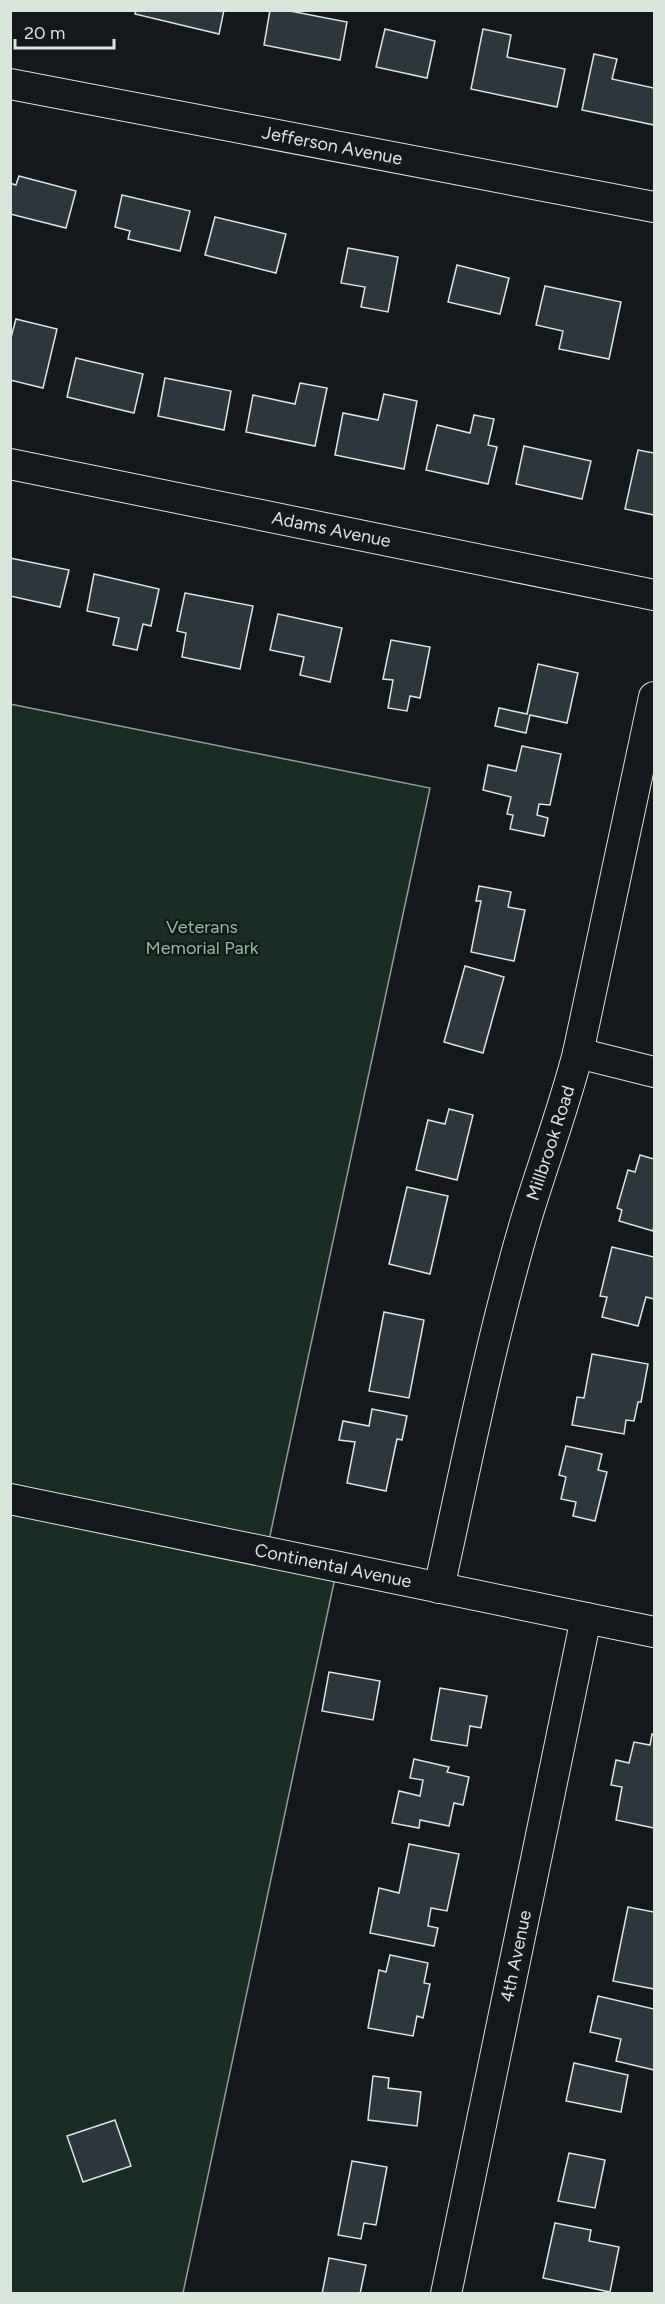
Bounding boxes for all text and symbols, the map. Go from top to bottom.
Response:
scale bar [15,12,114,50]
text: 20 m [24,22,65,44]
street label: Jefferson Avenue [260,121,404,170]
street label: Adams Avenue [270,507,393,552]
park label: Veterans Memorial Park [146,916,259,959]
street label: Millbrook Road [522,1083,579,1203]
street label: Continental Avenue [253,1539,414,1593]
street label: 4th Avenue [496,1908,536,2004]

